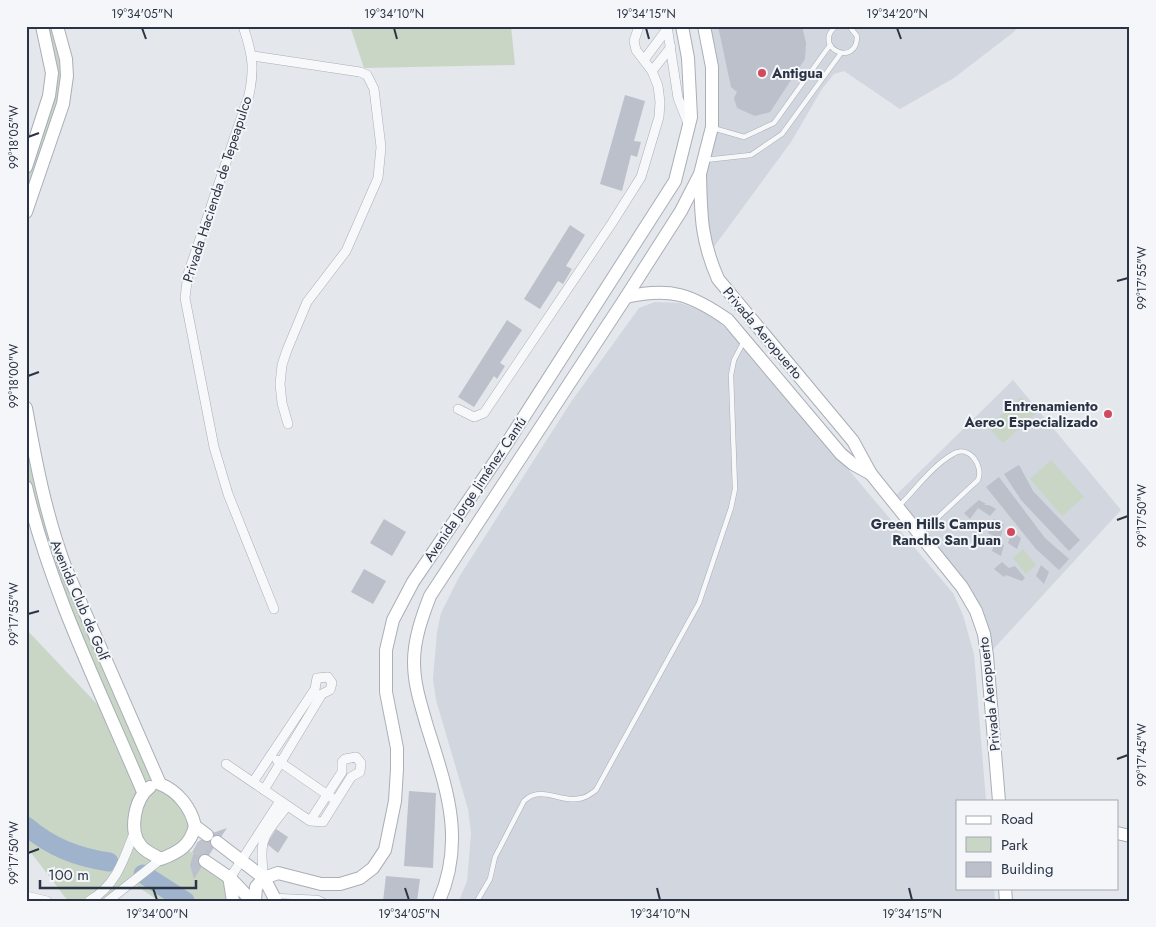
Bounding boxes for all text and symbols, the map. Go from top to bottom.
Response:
text: 19°34'05"N [111,5,173,23]
text: 19°34'10"N [364,5,424,23]
text: 19°34'15"N [616,5,676,23]
text: 19°34'20"N [866,5,928,23]
place label: Antigua [771,63,823,83]
marker: Antigua [756,67,768,79]
street label: Privada Hacienda de Tepeapulco [177,93,257,285]
text: 99°18'05"W [5,105,23,169]
text: 99°17'55"W [1133,246,1151,310]
street label: Privada Aeropuerto [718,283,808,384]
text: 99°18'00"W [5,344,23,408]
place label: Entrenamiento Aereo Especializado [963,396,1098,432]
marker: Entrenamiento Aereo Especializado [1102,408,1114,420]
street label: Avenida Jorge Jiménez Cantú [419,412,531,566]
text: 99°17'50"W [1133,484,1151,548]
place label: Green Hills Campus Rancho San Juan [871,514,1002,550]
marker: Green Hills Campus Rancho San Juan [1005,526,1017,538]
street label: Avenida Club de Golf [46,537,115,664]
text: 99°17'55"W [5,582,23,646]
street label: Privada Aeropuerto [973,636,1005,752]
text: 99°17'45"W [1133,723,1151,787]
legend [956,800,1118,890]
text: Road [1001,808,1033,830]
text: 99°17'50"W [5,821,23,885]
text: Park [1001,834,1028,856]
scale bar [40,857,196,889]
text: Building [1001,858,1053,880]
text: 100 m [48,864,89,886]
text: 19°34'00"N [126,905,188,923]
text: 19°34'05"N [378,905,440,923]
text: 19°34'10"N [630,905,690,923]
text: 19°34'15"N [882,905,942,923]

